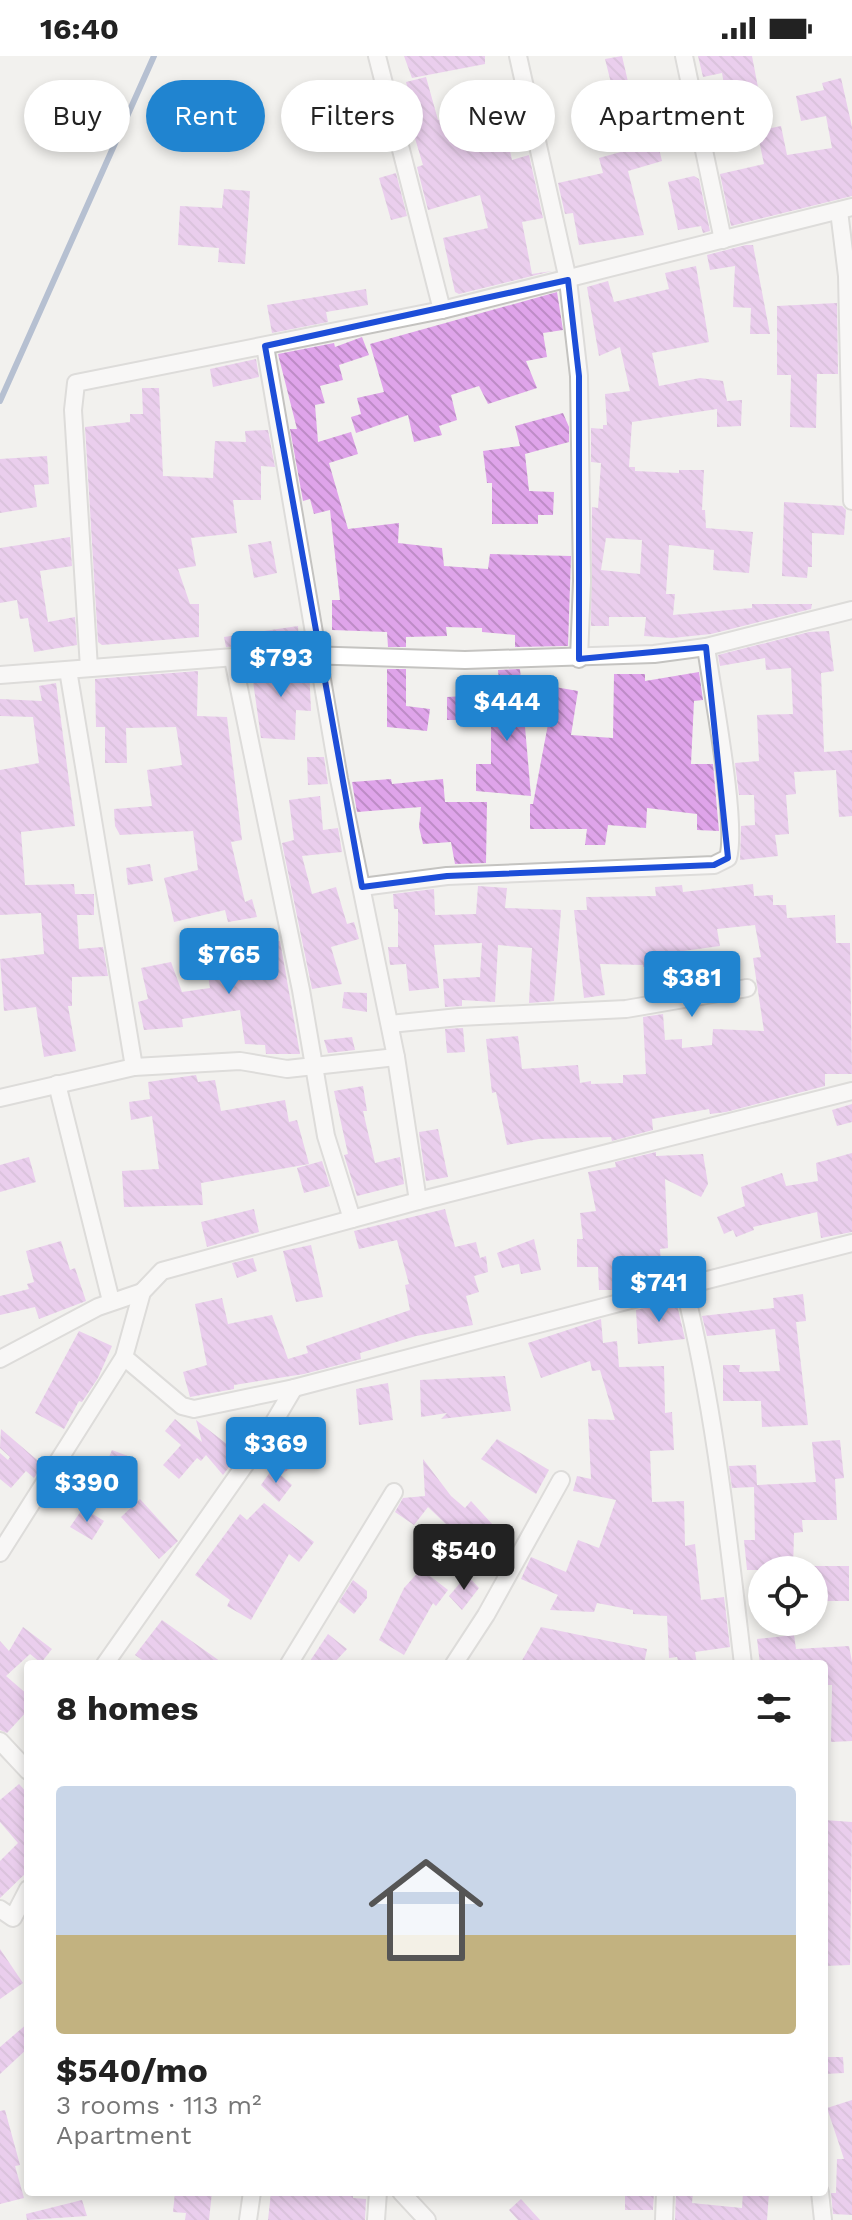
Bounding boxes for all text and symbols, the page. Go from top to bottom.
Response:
text: 16:40 [40,11,119,46]
chip: Buy [24,80,130,152]
chip: Rent [146,80,265,152]
chip: Filters [281,80,423,152]
chip: New [439,80,555,152]
chip: Apartment [571,80,773,152]
pin: $793 [234,631,328,699]
text: $793 [249,642,313,672]
pin: $444 [460,675,554,743]
text: $444 [473,686,541,716]
pin: $765 [182,928,276,996]
text: $765 [198,939,260,969]
pin: $381 [645,951,739,1019]
text: $381 [662,962,722,992]
pin: $741 [612,1256,706,1324]
text: $741 [630,1267,688,1297]
pin: $369 [229,1417,323,1485]
text: $369 [244,1428,308,1458]
pin: $390 [40,1456,134,1524]
text: $390 [55,1467,119,1497]
pin: $540 [417,1524,511,1592]
text: $540 [431,1535,497,1565]
map controls [748,1556,828,1636]
button: locate [748,1556,828,1636]
icon: filters [752,1686,796,1730]
text: 8 homes [56,1688,198,1728]
icon: home [354,1838,498,1982]
text: $540/mo [56,2050,208,2090]
text: 3 rooms · 113 m² [56,2090,262,2120]
text: Apartment [56,2120,192,2150]

